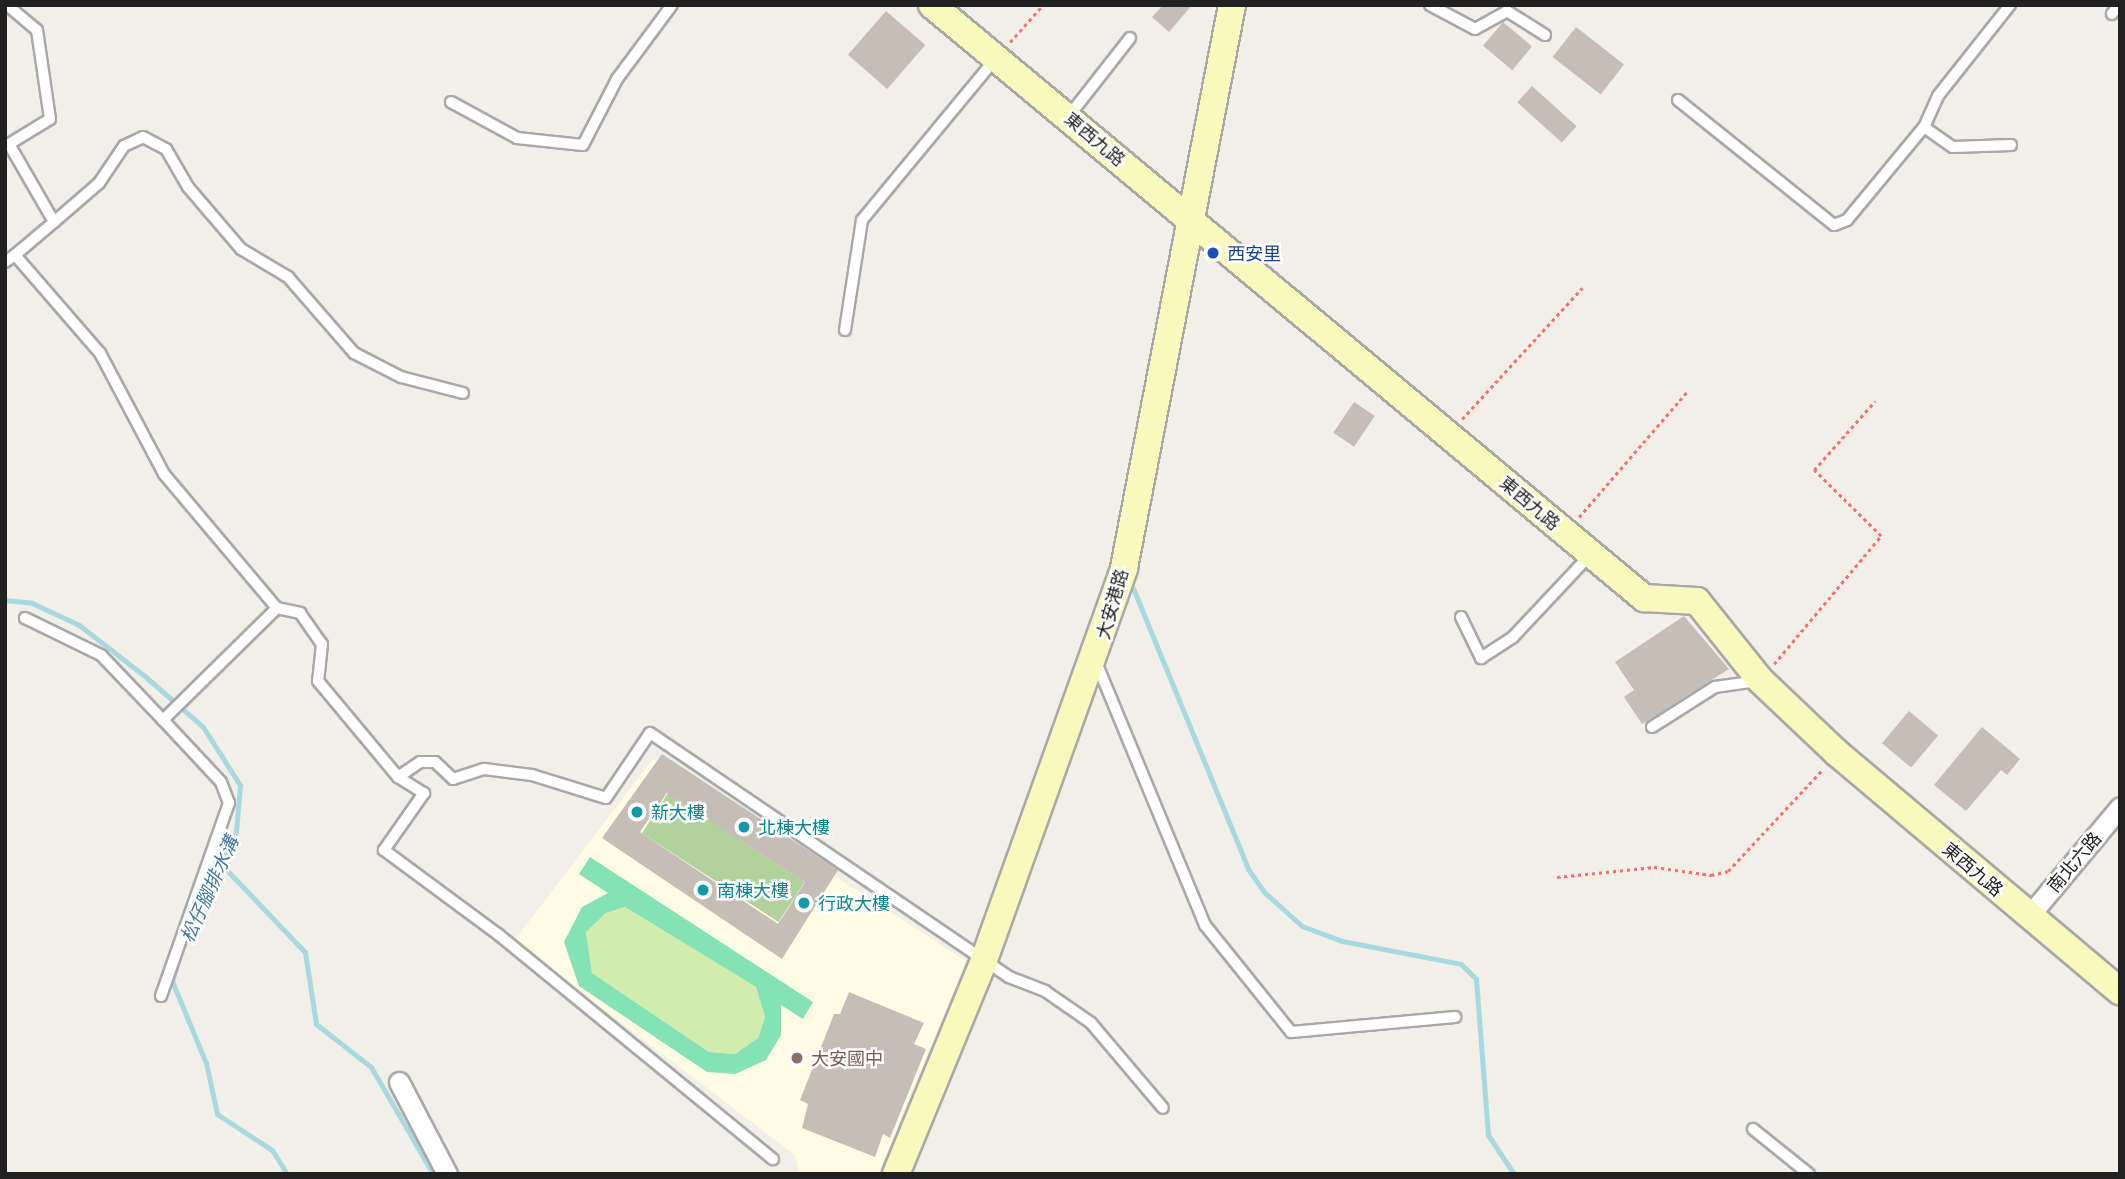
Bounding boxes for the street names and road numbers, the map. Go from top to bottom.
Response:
street label: 東西九路 [1060,108,1130,170]
street label: 東西九路 [1495,472,1565,534]
street label: 大安港路 [1092,566,1132,642]
street label: 南北六路 [2043,827,2105,897]
street label: 東西九路 [1938,838,2008,900]

